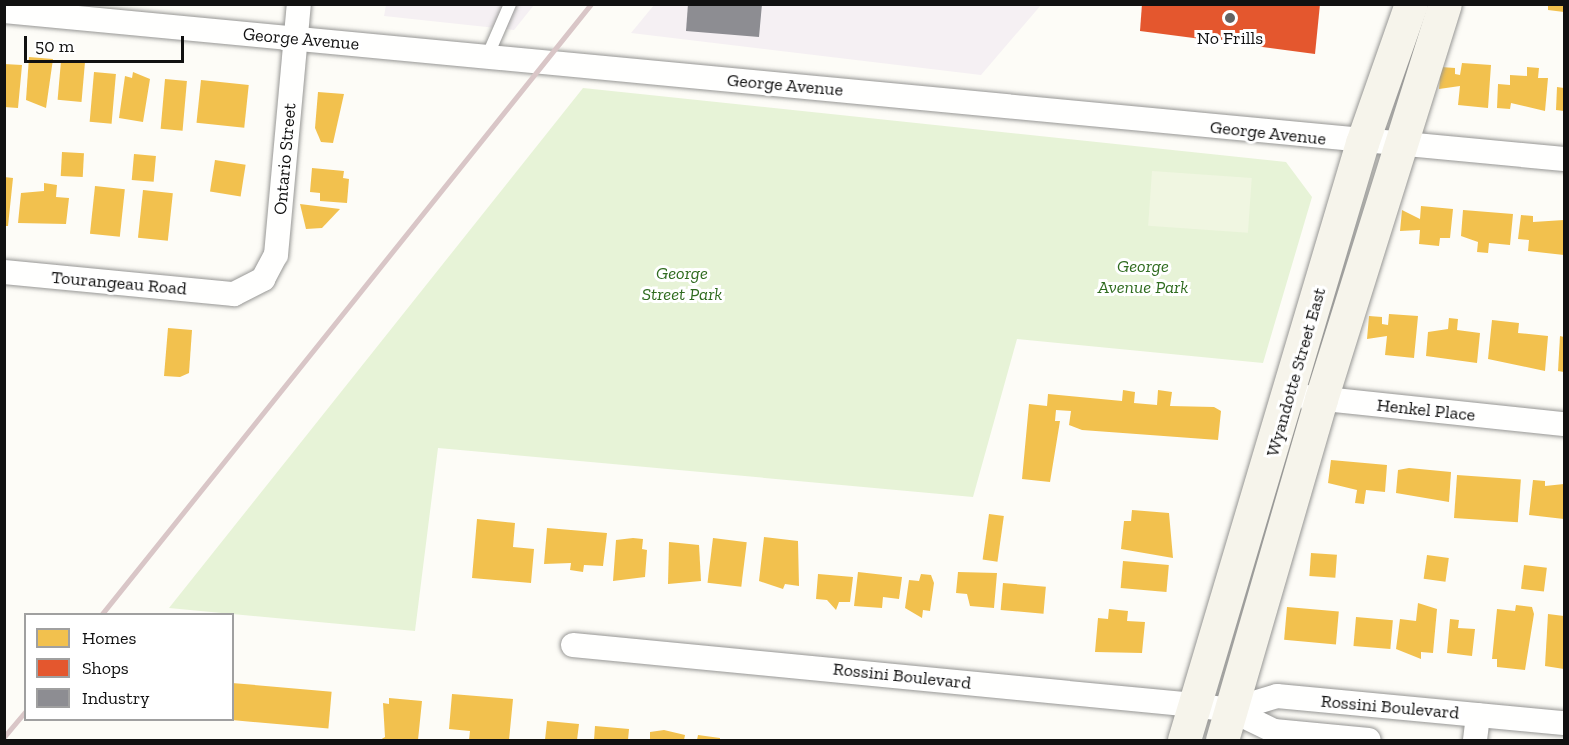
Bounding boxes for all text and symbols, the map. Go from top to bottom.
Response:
marker: No Frills [1223,11,1237,25]
street label: George Avenue [242,23,360,55]
scale bar [27,24,188,62]
place label: No Frills [1197,27,1263,49]
text: 50 m [35,35,74,57]
street label: George Avenue [726,69,844,101]
street label: Ontario Street [269,102,301,216]
street label: George Avenue [1209,116,1327,150]
park label: George Avenue Park [1098,256,1188,298]
park label: George Street Park [642,263,722,306]
street label: Tourangeau Road [50,266,188,300]
street label: Wyandotte Street East [1262,285,1330,459]
street label: Henkel Place [1376,394,1476,426]
legend [24,613,234,721]
text: Homes [82,627,136,649]
text: Shops [82,657,129,679]
street label: Rossini Boulevard [832,658,972,694]
text: Industry [82,687,149,709]
street label: Rossini Boulevard [1320,690,1460,724]

